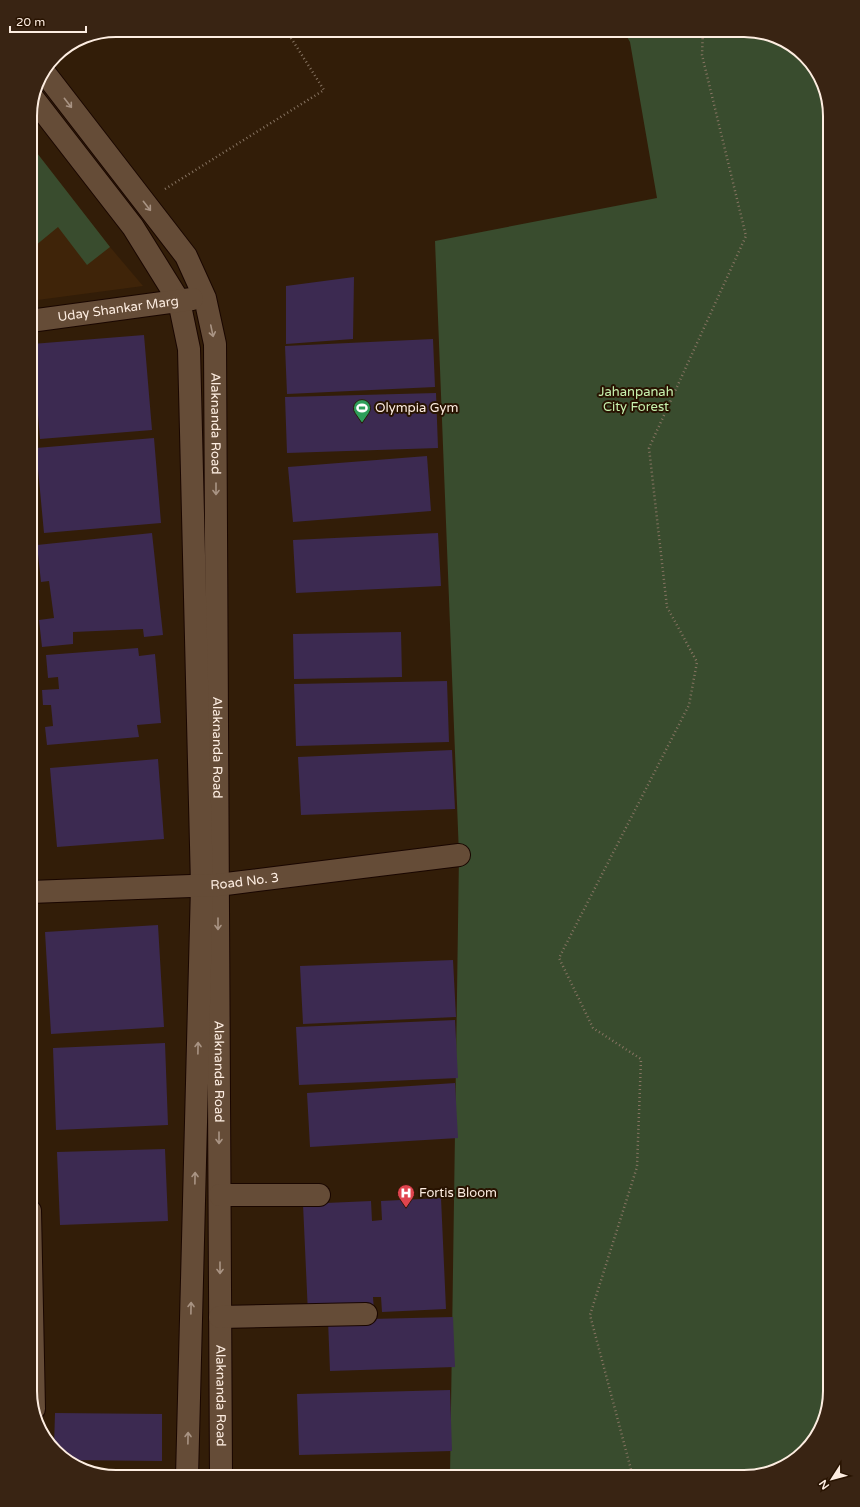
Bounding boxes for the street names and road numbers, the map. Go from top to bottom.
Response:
street label: Uday Shankar Marg [57,293,180,325]
street label: Alaknanda Road [207,372,224,474]
street label: Alaknanda Road [209,696,225,798]
street label: Road No. 3 [210,869,280,893]
street label: Alaknanda Road [211,1020,227,1122]
street label: Alaknanda Road [212,1344,229,1446]

